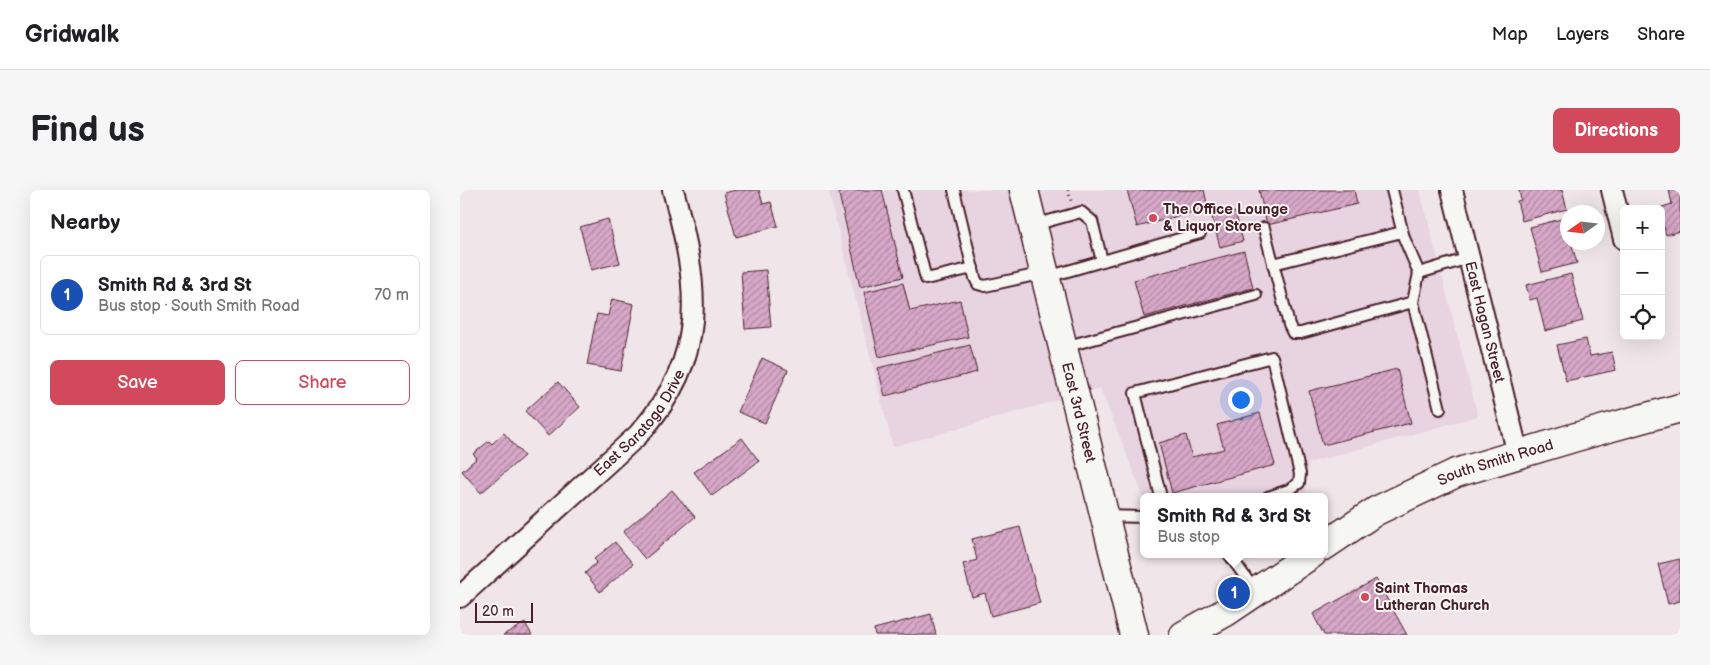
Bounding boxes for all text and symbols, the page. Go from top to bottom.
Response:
text: Gridwalk [25,20,119,49]
text: Map [1492,24,1528,45]
text: Layers [1556,24,1609,45]
text: Share [1637,24,1685,45]
button: Directions [1553,108,1680,153]
text: Find us [30,109,145,152]
place label: The Office Lounge & Liquor Store [1163,200,1288,236]
north arrow [1560,205,1605,250]
map controls [1620,205,1665,340]
button: + [1620,205,1665,250]
text: Nearby [50,210,120,235]
marker: The Office Lounge & Liquor Store [1147,212,1159,224]
button: − [1620,250,1665,295]
street label: East Hagan Street [1460,259,1509,385]
text: Smith Rd & 3rd St [98,274,252,297]
text: 1 [64,286,70,305]
text: 70 m [374,286,409,305]
button: locate [1620,295,1665,340]
text: Bus stop · South Smith Road [98,297,300,316]
button: Save [50,360,225,405]
button: Share [235,360,410,405]
street label: East 3rd Street [1057,360,1100,465]
street label: East Saratoga Drive [590,367,689,481]
your location [1228,387,1254,413]
street label: South Smith Road [1434,435,1556,490]
popup [1140,493,1328,558]
text: Smith Rd & 3rd St [1157,505,1311,528]
text: Bus stop [1157,528,1220,547]
pin: 1 [1218,574,1250,612]
place label: Saint Thomas Lutheran Church [1375,579,1489,615]
marker: Saint Thomas Lutheran Church [1359,591,1371,603]
scale bar [475,600,532,623]
text: 20 m [482,603,514,620]

